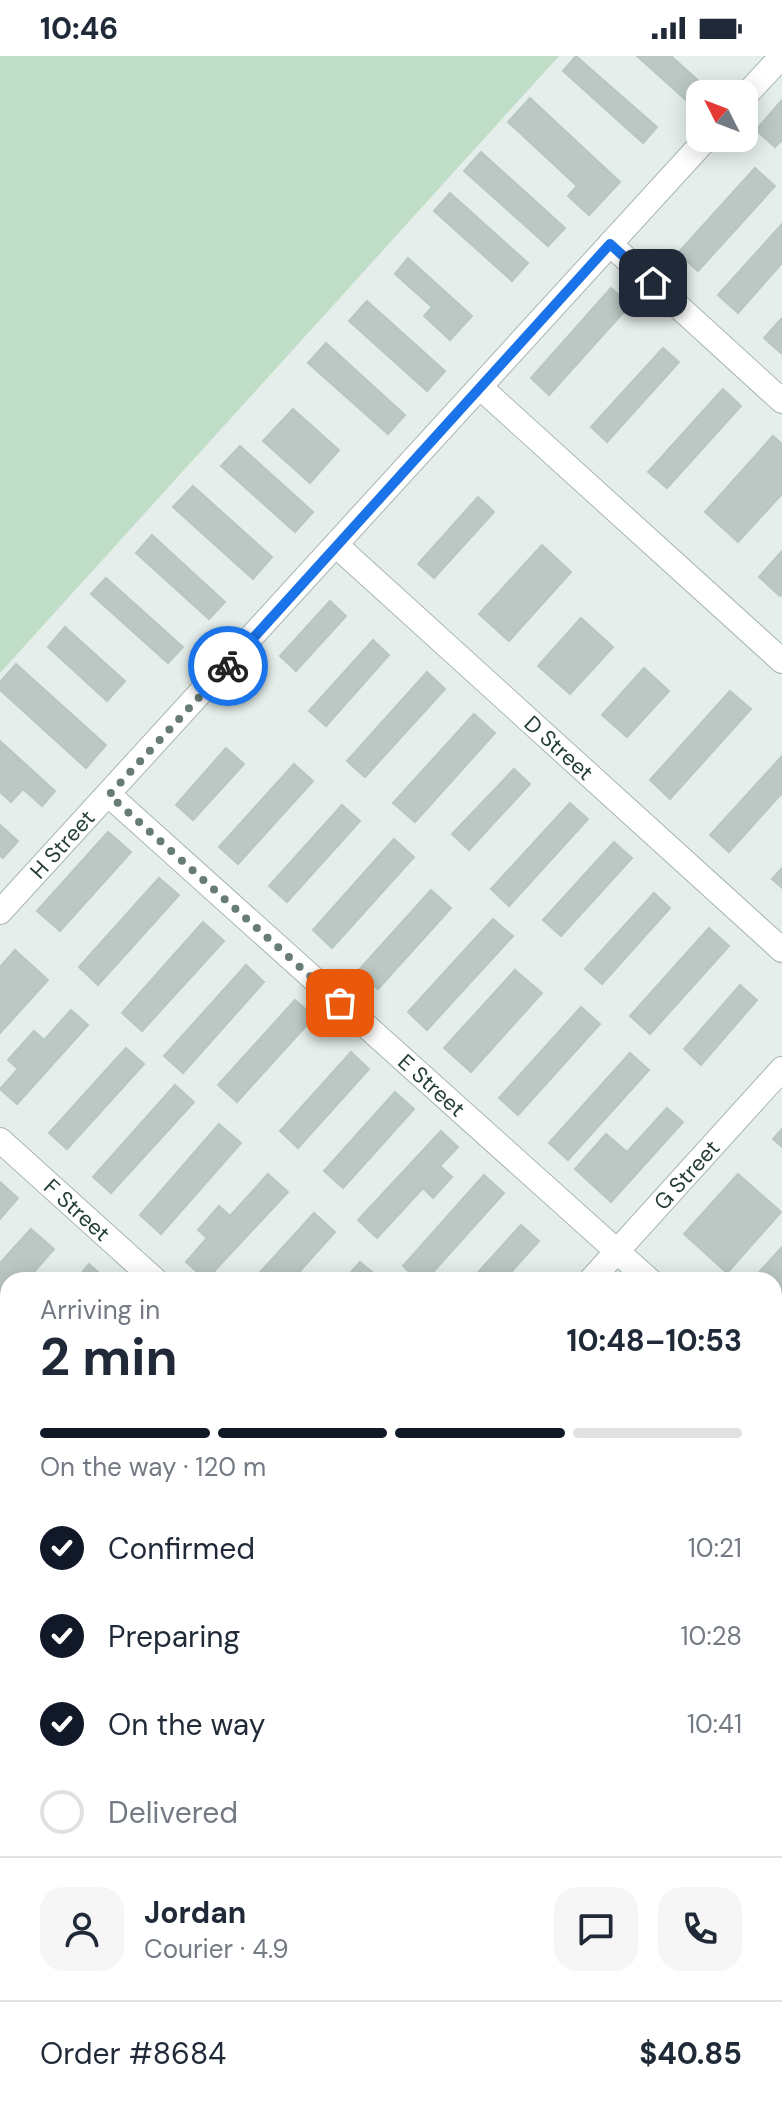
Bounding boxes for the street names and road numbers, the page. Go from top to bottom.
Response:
street label: D Street [518,709,599,787]
street label: H Street [24,804,101,885]
street label: E Street [392,1048,471,1123]
street label: G Street [647,1134,726,1216]
street label: F Street [37,1173,116,1248]

